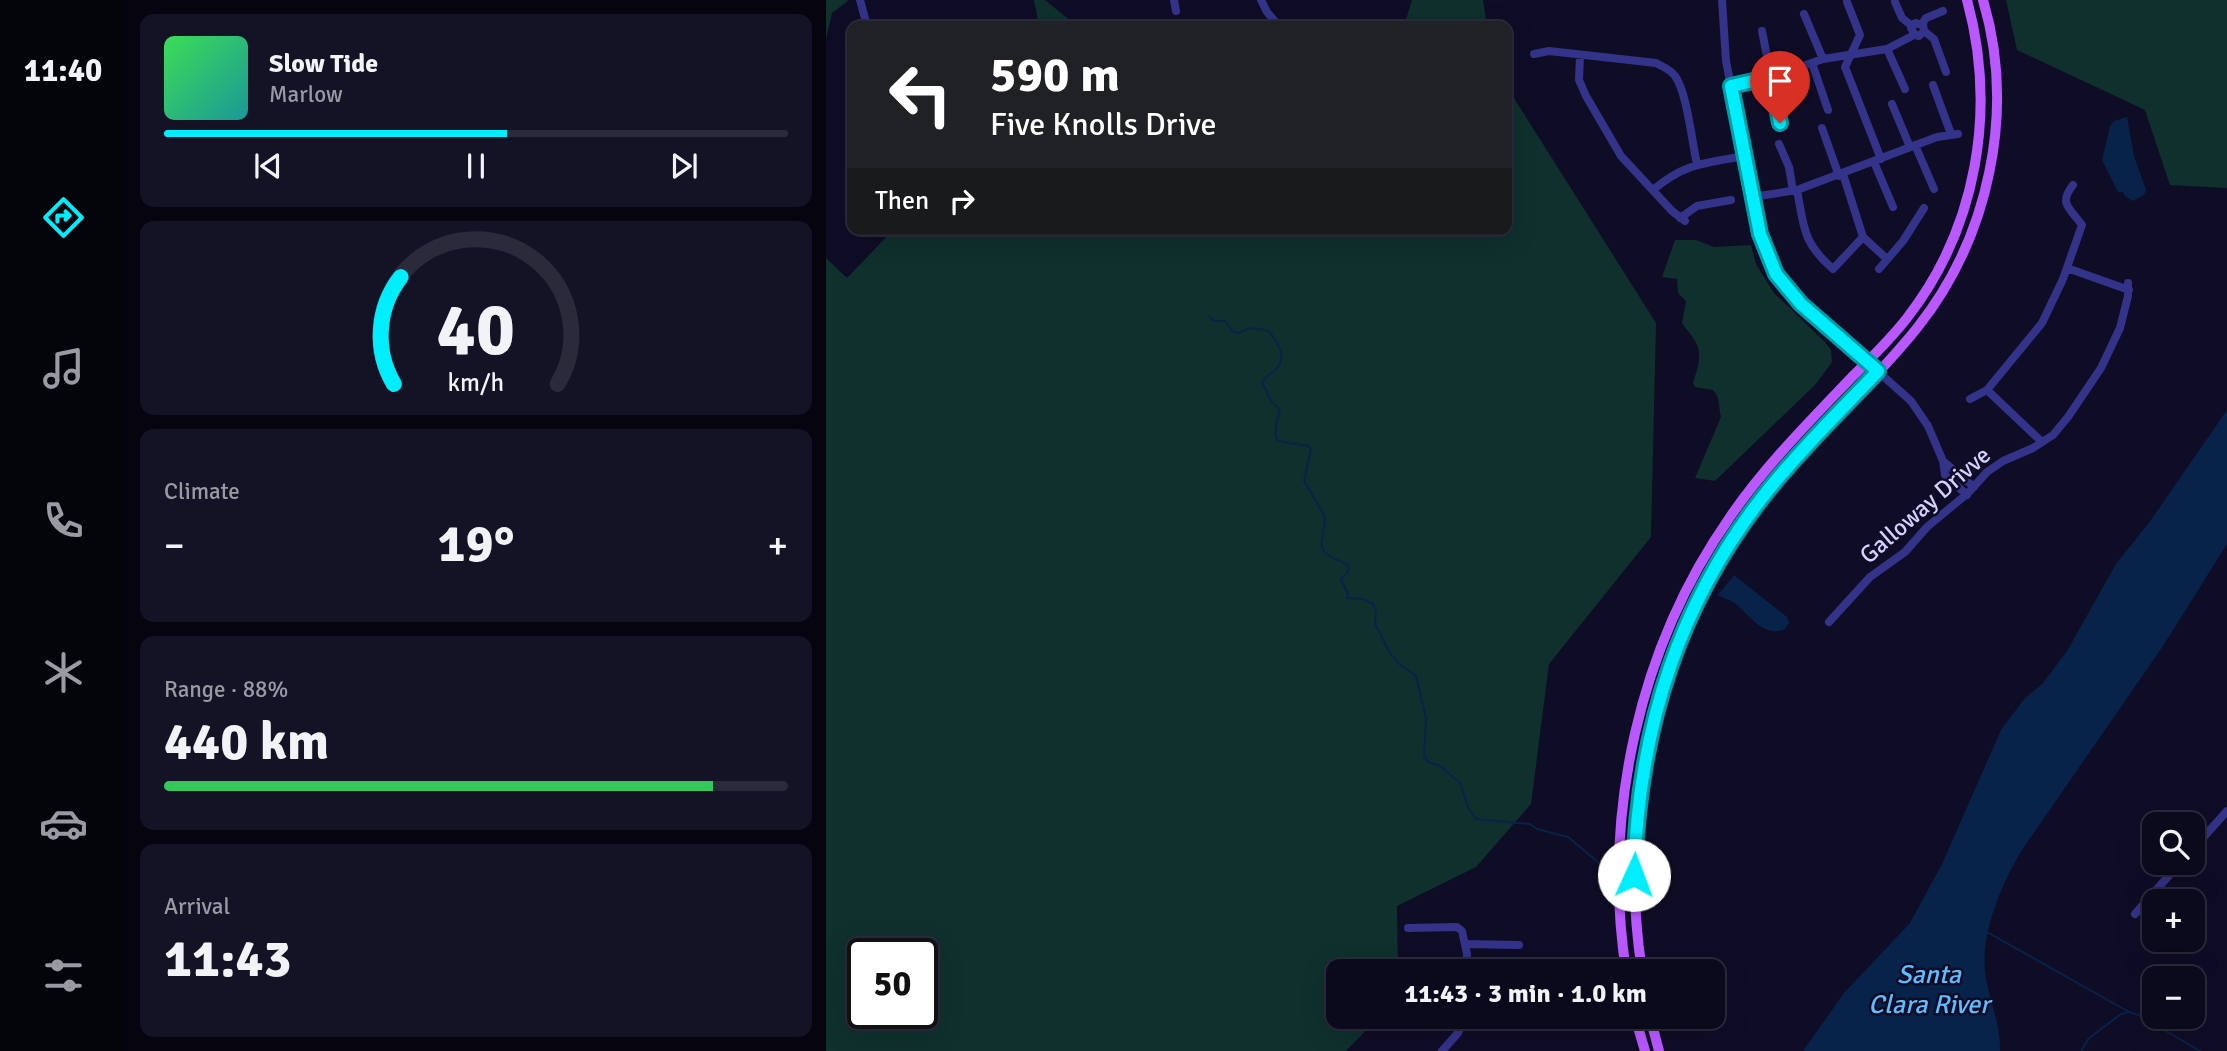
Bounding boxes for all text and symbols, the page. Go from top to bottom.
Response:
text: 590 m [990,45,1120,105]
text: Slow Tide [269,48,378,80]
icon: left [875,49,966,140]
text: 11:40 [24,51,102,90]
pin [1750,51,1810,123]
icon: arrive [1761,62,1799,100]
text: Marlow [269,80,343,109]
text: Five Knolls Drive [990,105,1216,144]
icon: previous [249,147,287,185]
icon: pause [457,147,495,185]
icon: next [665,147,703,185]
icon: right [943,182,981,220]
text: Then [875,185,929,217]
icon: directions [39,193,88,242]
text: 40 [437,287,515,376]
icon: music [39,344,88,393]
text: km/h [448,367,504,398]
street label: Galloway Drivve [1853,440,1997,570]
text: Climate [164,477,240,506]
icon: phone [39,496,88,545]
text: 19° [438,512,514,576]
text: − [164,522,185,569]
text: + [767,522,788,569]
icon: climate [39,648,88,697]
text: Range · 88% [164,675,288,704]
text: 440 km [164,710,329,774]
icon: car [39,799,88,848]
map controls [2142,812,2205,1029]
button: search [2142,812,2205,875]
position arrow [1597,838,1671,912]
button: + [2142,889,2205,952]
text: Arrival [164,892,230,921]
text: 11:43 [164,927,292,991]
speed limit sign: 50 [847,938,938,1029]
icon: filters [39,951,88,1000]
water label: Santa Clara River [1868,959,1993,1021]
button: − [2142,966,2205,1029]
text: 11:43 · 3 min · 1.0 km [1404,978,1647,1010]

